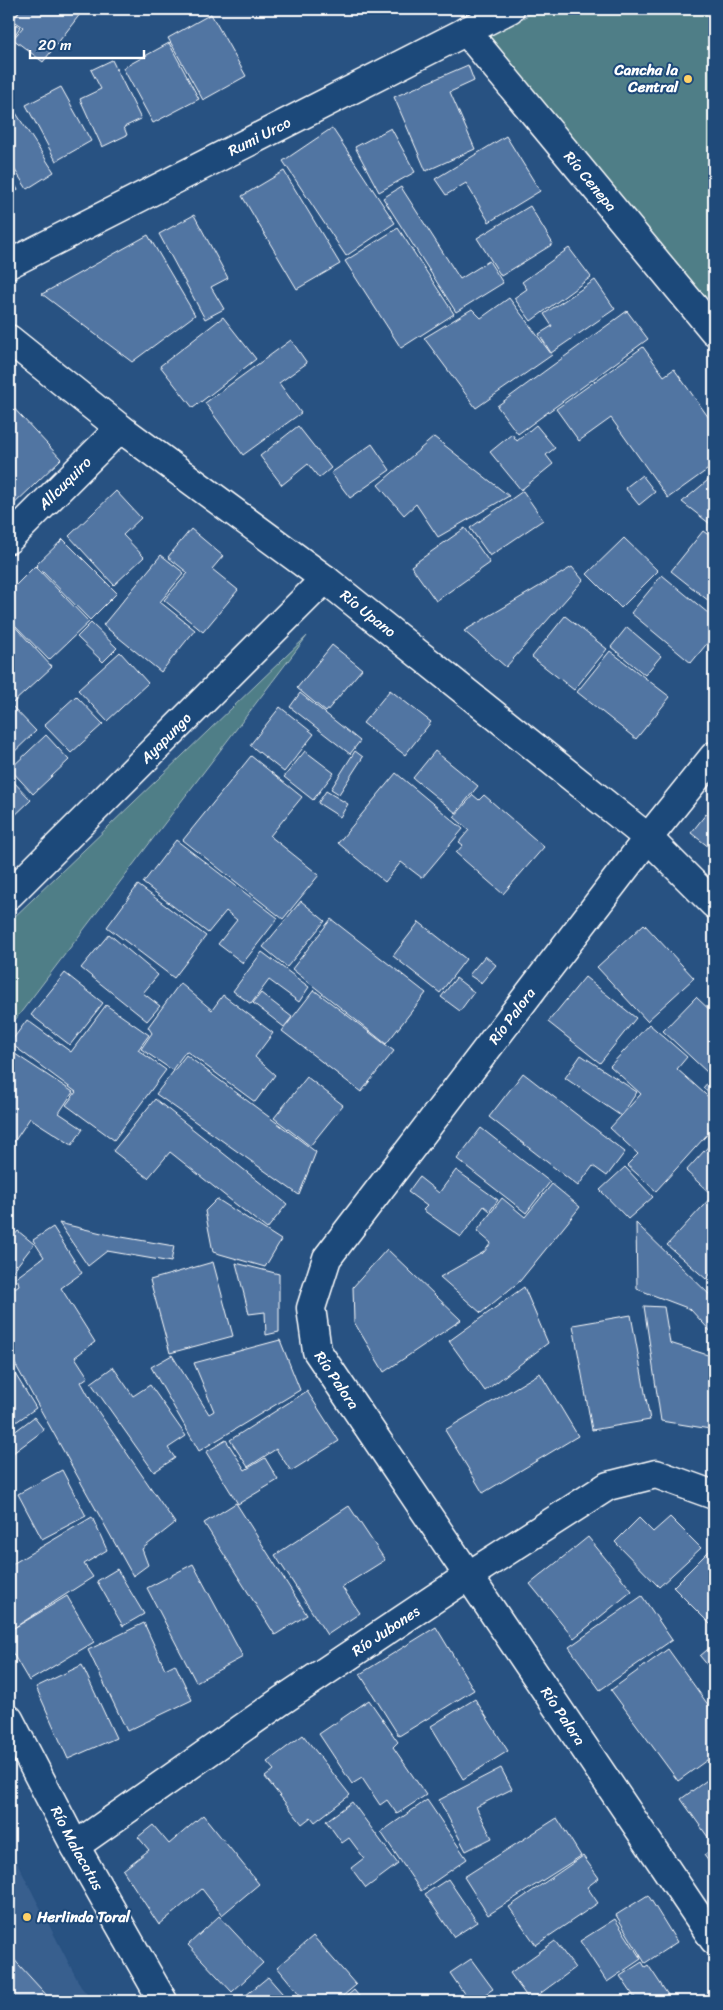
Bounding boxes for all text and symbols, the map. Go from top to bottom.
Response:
scale bar [30,28,144,60]
text: 20 m [38,32,72,58]
place label: Cancha la Central [613,57,679,100]
marker: Cancha la Central [682,73,694,85]
street label: Rumi Urco [223,109,296,163]
street label: Río Cenepa [557,145,624,218]
street label: Allcuquiro [31,450,98,517]
street label: Río Upano [334,583,402,645]
street label: Ayapungo [133,706,198,771]
street label: Río Palora [482,981,543,1050]
street label: Río Palora [307,1345,366,1415]
street label: Río Jubones [346,1598,426,1663]
street label: Río Palora [534,1681,593,1751]
street label: Río Malacatus [43,1801,111,1895]
place label: Herlinda Toral [36,1904,131,1930]
marker: Herlinda Toral [21,1911,33,1923]

